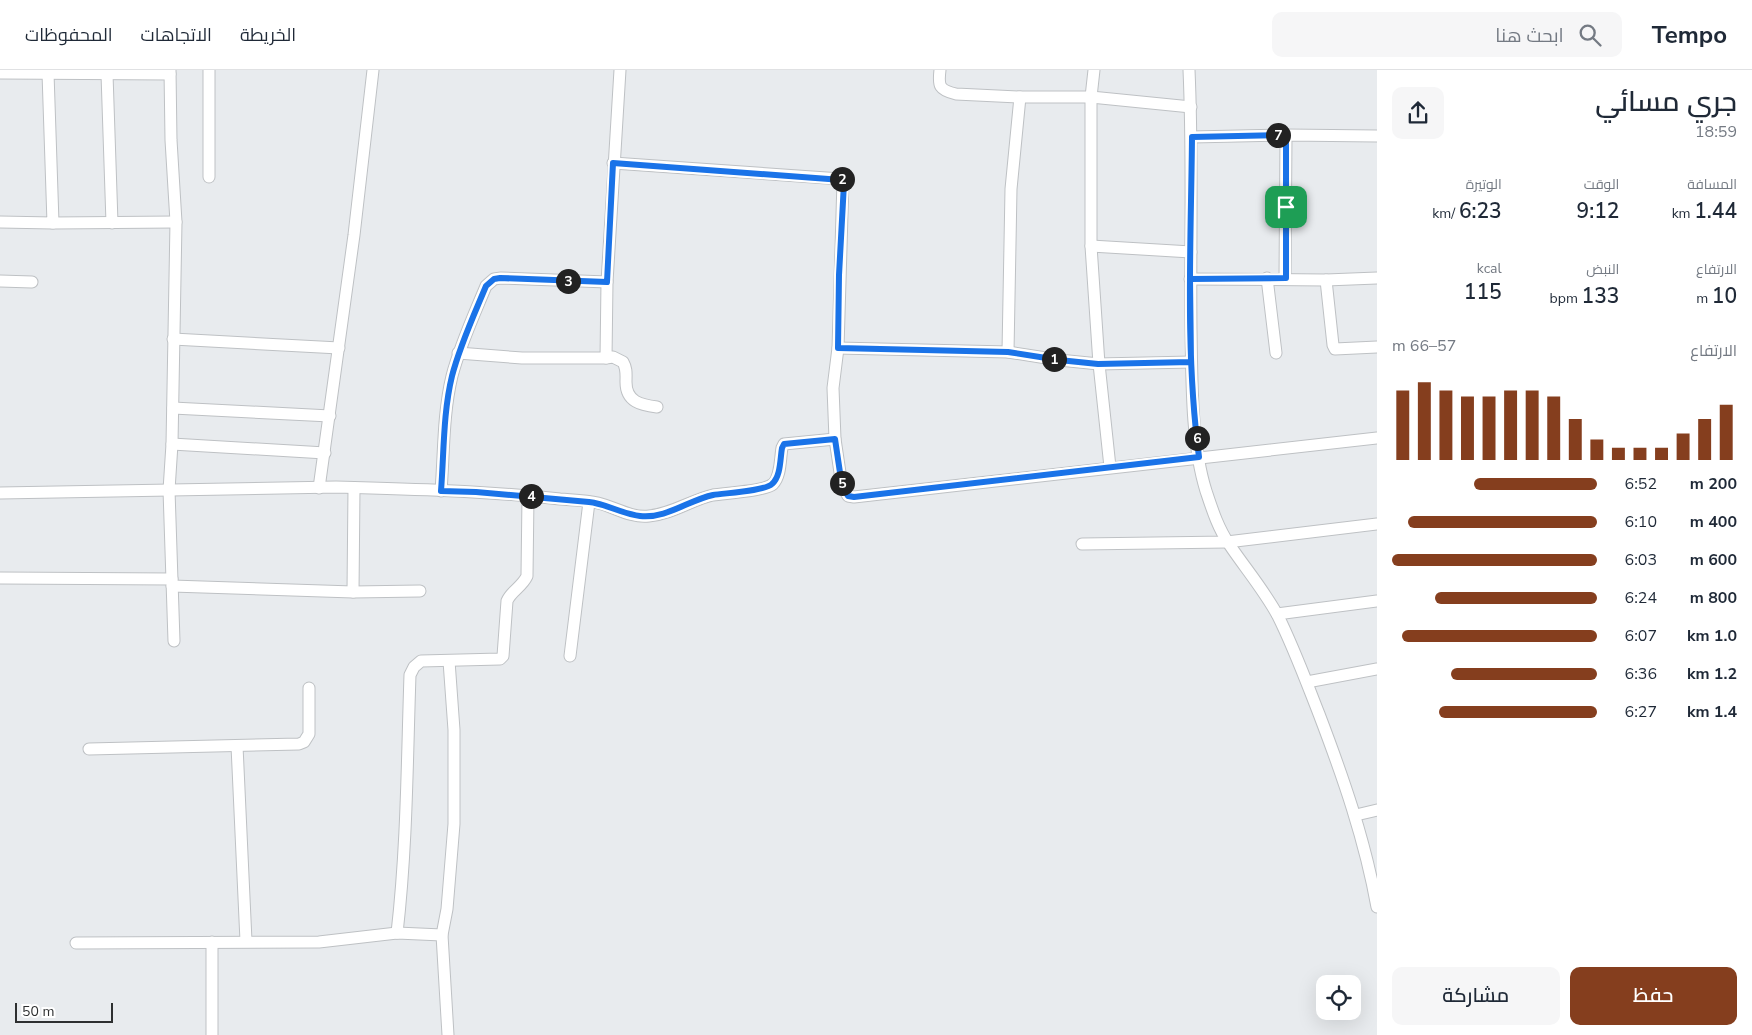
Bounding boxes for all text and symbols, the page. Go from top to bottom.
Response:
search box [1272,12,1622,57]
text: Tempo [1652,19,1727,51]
icon: search [1576,21,1604,49]
text: المحفوظات [25,23,113,47]
text: الاتجاهات [141,23,212,47]
text: الخريطة [240,23,296,47]
text: ابحث هنا [1495,23,1564,49]
text: جري مسائي [1595,83,1737,121]
button: share [1392,87,1444,139]
text: 18:59 [1695,121,1737,143]
pin: 7 [1266,122,1290,148]
text: 7 [1274,126,1283,145]
pin: 2 [830,166,854,192]
text: 2 [838,170,847,189]
text: الوتيرة [1466,175,1502,194]
text: الوقت [1584,175,1619,194]
text: المسافة [1687,175,1737,194]
pin [1265,186,1307,228]
icon: arrive [1272,193,1300,221]
text: 6:23 [1459,197,1502,225]
text: 9:12 [1577,197,1619,225]
text: 1.44 [1694,197,1737,225]
text: /km [1432,204,1459,223]
text: km [1672,204,1694,223]
text: kcal [1477,259,1502,278]
text: النبض [1586,260,1619,279]
text: الارتفاع [1696,260,1737,279]
pin: 3 [556,268,580,294]
text: 3 [564,272,573,291]
text: 115 [1464,278,1502,306]
text: 133 [1582,282,1619,310]
text: 10 [1712,282,1737,310]
text: bpm [1550,289,1582,308]
text: m [1696,289,1712,308]
text: 57–66 m [1392,335,1456,357]
text: الارتفاع [1690,340,1737,362]
pin: 1 [1042,346,1066,372]
text: 1 [1050,350,1059,369]
pin: 6 [1184,426,1210,450]
text: 6 [1193,429,1202,448]
pin: 5 [830,470,854,496]
text: 6:52 [1625,473,1657,495]
text: 200 m [1690,473,1737,495]
text: 5 [838,474,847,493]
pin: 4 [518,484,544,508]
text: 4 [527,487,536,506]
text: 6:10 [1625,511,1657,533]
text: 400 m [1690,511,1737,533]
text: 6:03 [1625,549,1657,571]
text: 600 m [1690,549,1737,571]
text: 6:24 [1625,587,1657,609]
text: 800 m [1690,587,1737,609]
text: 6:07 [1625,625,1657,647]
text: 1.0 km [1687,625,1737,647]
text: 6:36 [1625,663,1657,685]
text: 1.2 km [1687,663,1737,685]
text: 6:27 [1625,701,1657,723]
text: 1.4 km [1687,701,1737,723]
button: مشاركة [1392,967,1560,1025]
button: حفظ [1570,967,1737,1025]
map controls [1316,975,1361,1020]
button: locate [1316,975,1361,1020]
scale bar [15,1000,112,1023]
text: 50 m [22,1002,54,1021]

